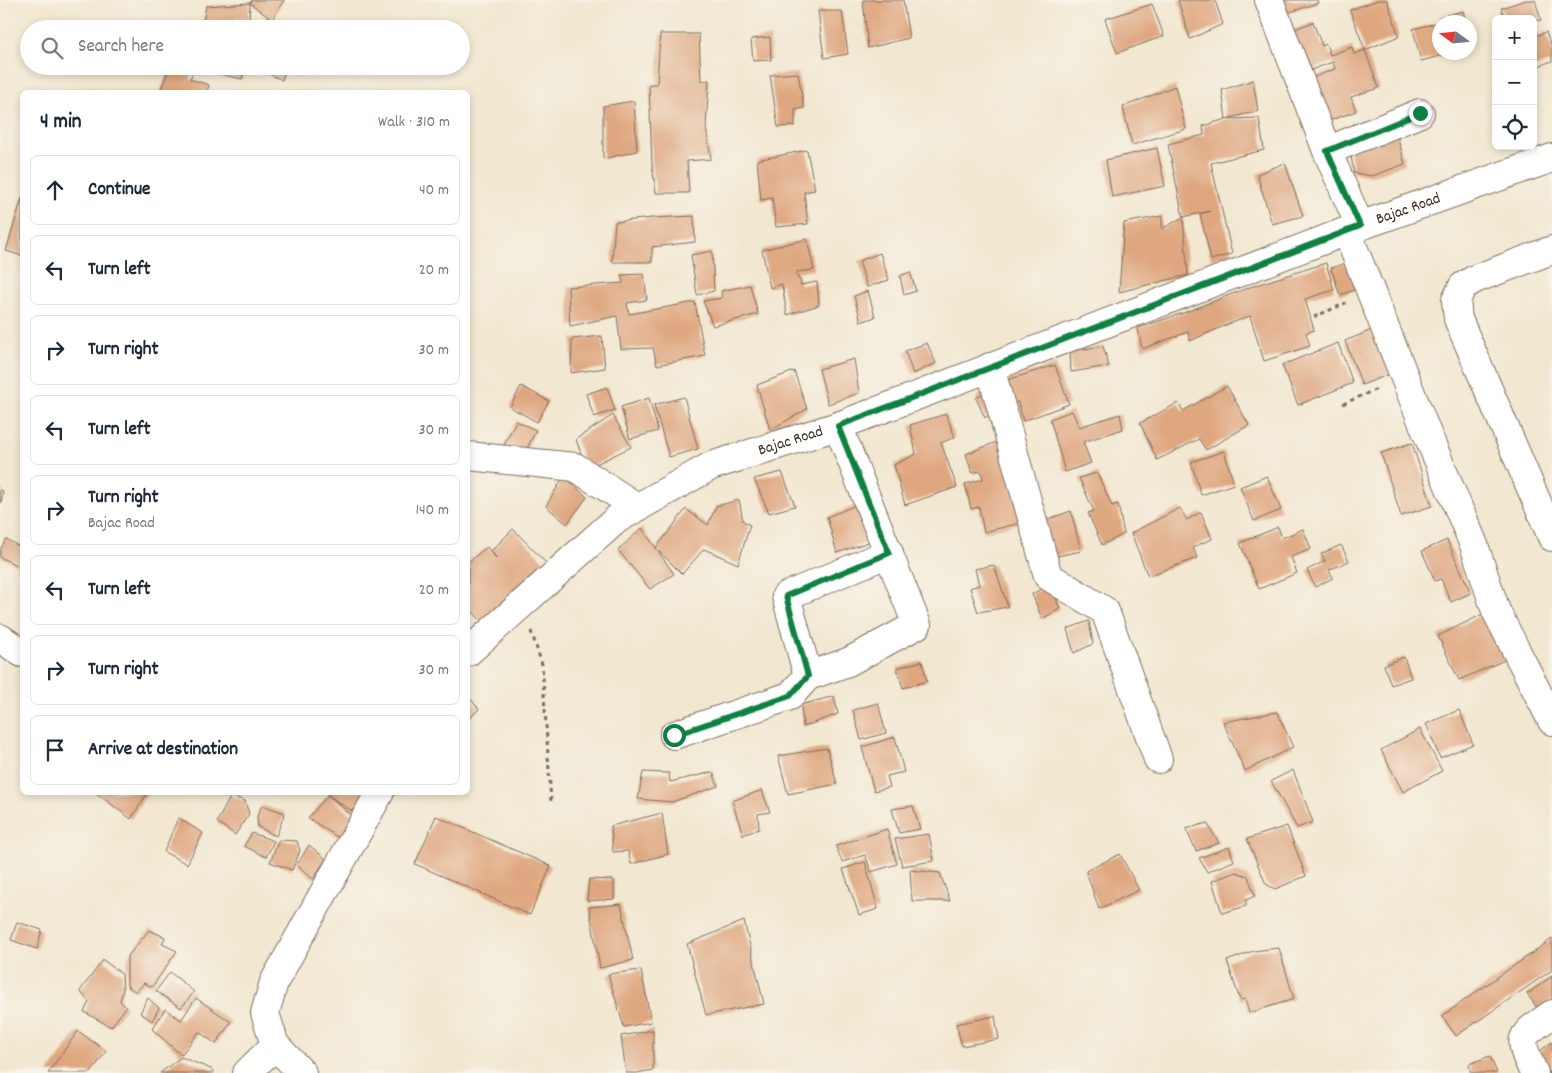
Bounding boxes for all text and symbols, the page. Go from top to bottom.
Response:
north arrow [1432,15,1477,60]
map controls [1492,15,1537,150]
button: + [1492,15,1537,60]
search box [20,20,470,75]
icon: search [38,34,66,62]
text: Search here [78,34,164,61]
button: − [1492,60,1537,105]
route end [1409,102,1432,125]
button: locate [1492,105,1537,150]
text: 4 min [40,108,82,138]
text: Walk · 310 m [378,111,450,134]
icon: ahead [41,176,69,204]
text: Continue [88,177,150,204]
text: 40 m [419,179,449,202]
street label: Bajac Road [1373,187,1444,231]
icon: left [41,256,69,284]
text: Turn left [88,257,151,284]
text: 20 m [419,259,449,282]
icon: right [41,336,69,364]
text: Turn right [88,337,159,364]
text: 30 m [419,339,449,362]
icon: left [41,416,69,444]
text: Turn left [88,417,151,444]
text: 30 m [419,419,449,442]
street label: Bajac Road [755,420,826,462]
text: Turn right [88,485,159,512]
icon: right [41,496,69,524]
text: 140 m [415,499,449,522]
text: Bajac Road [88,512,155,535]
icon: left [41,576,69,604]
text: Turn left [88,577,151,604]
text: 20 m [419,579,449,602]
icon: right [41,656,69,684]
text: Turn right [88,657,159,684]
text: 30 m [419,659,449,682]
route start [663,724,686,747]
icon: arrive [41,736,69,764]
text: Arrive at destination [88,737,238,764]

